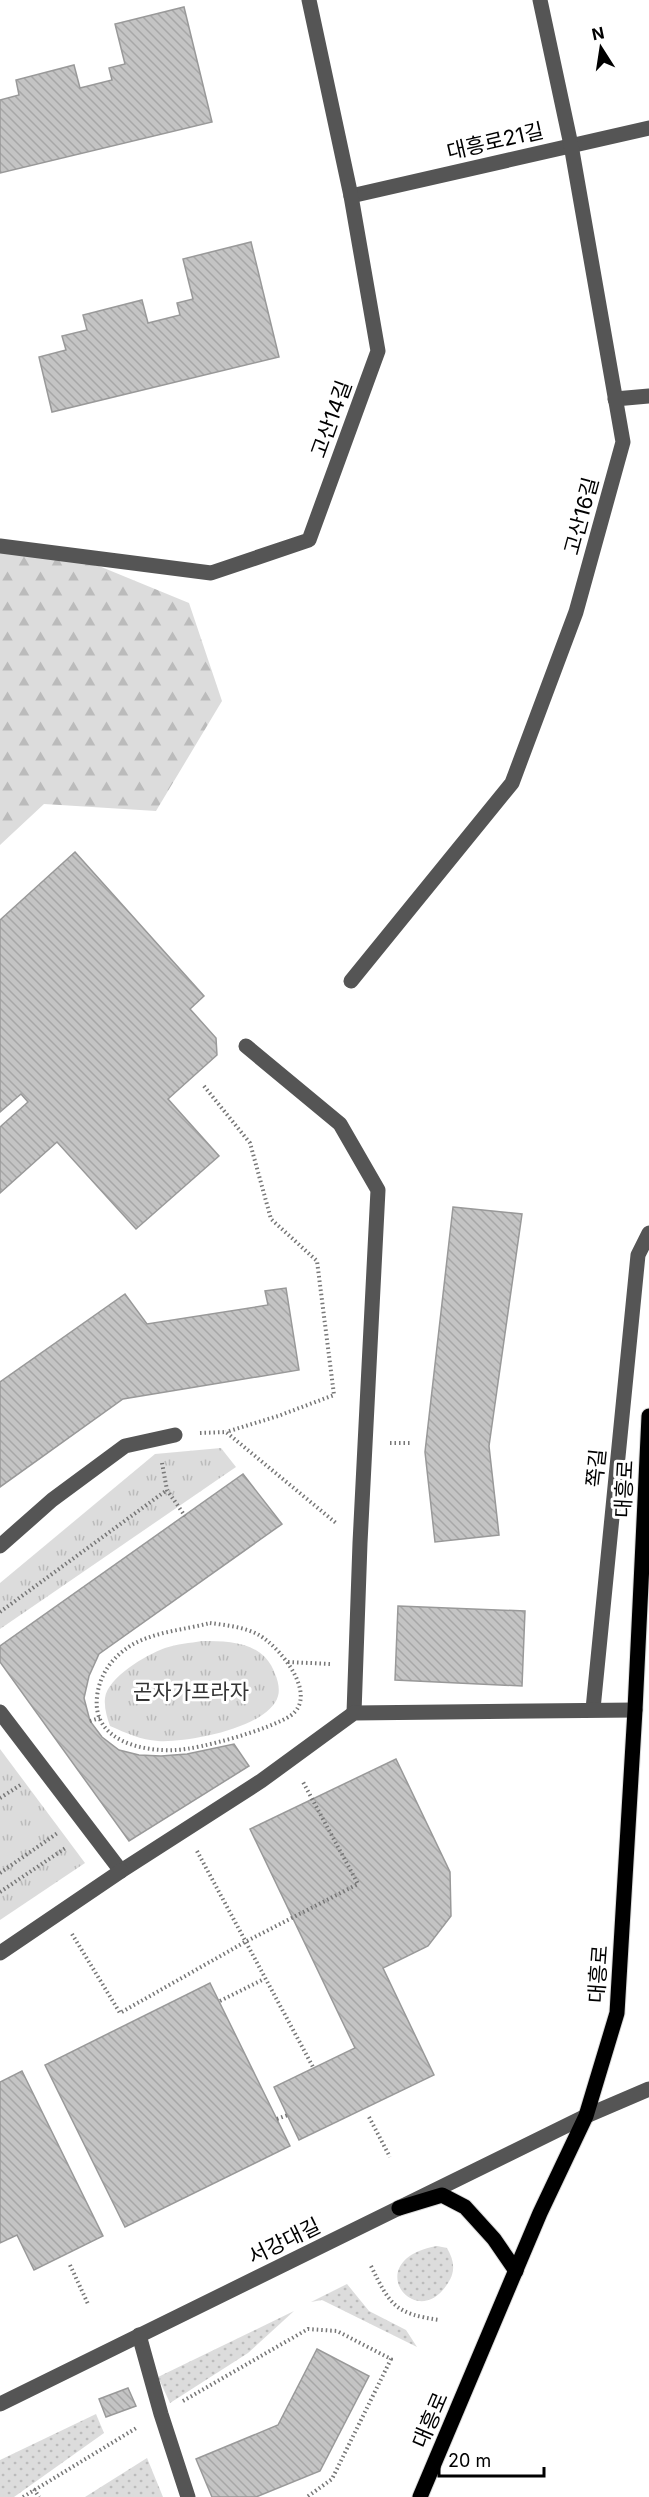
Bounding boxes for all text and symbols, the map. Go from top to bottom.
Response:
north arrow [571,18,631,78]
text: N [590,22,606,44]
street label: 대흥로21길 [444,118,546,164]
street label: 고산14길 [306,377,356,461]
street label: 고산16길 [559,474,603,558]
street label: 쪽길 [582,1447,610,1489]
street label: 대흥로 [610,1459,638,1519]
park label: 곤자가프라자 [133,1679,249,1704]
street label: 대흥로 [584,1944,612,2004]
street label: 서강대길 [244,2213,324,2269]
street label: 대흥로 [407,2388,453,2452]
scale bar [439,2440,544,2478]
text: 20 m [448,2450,491,2471]

